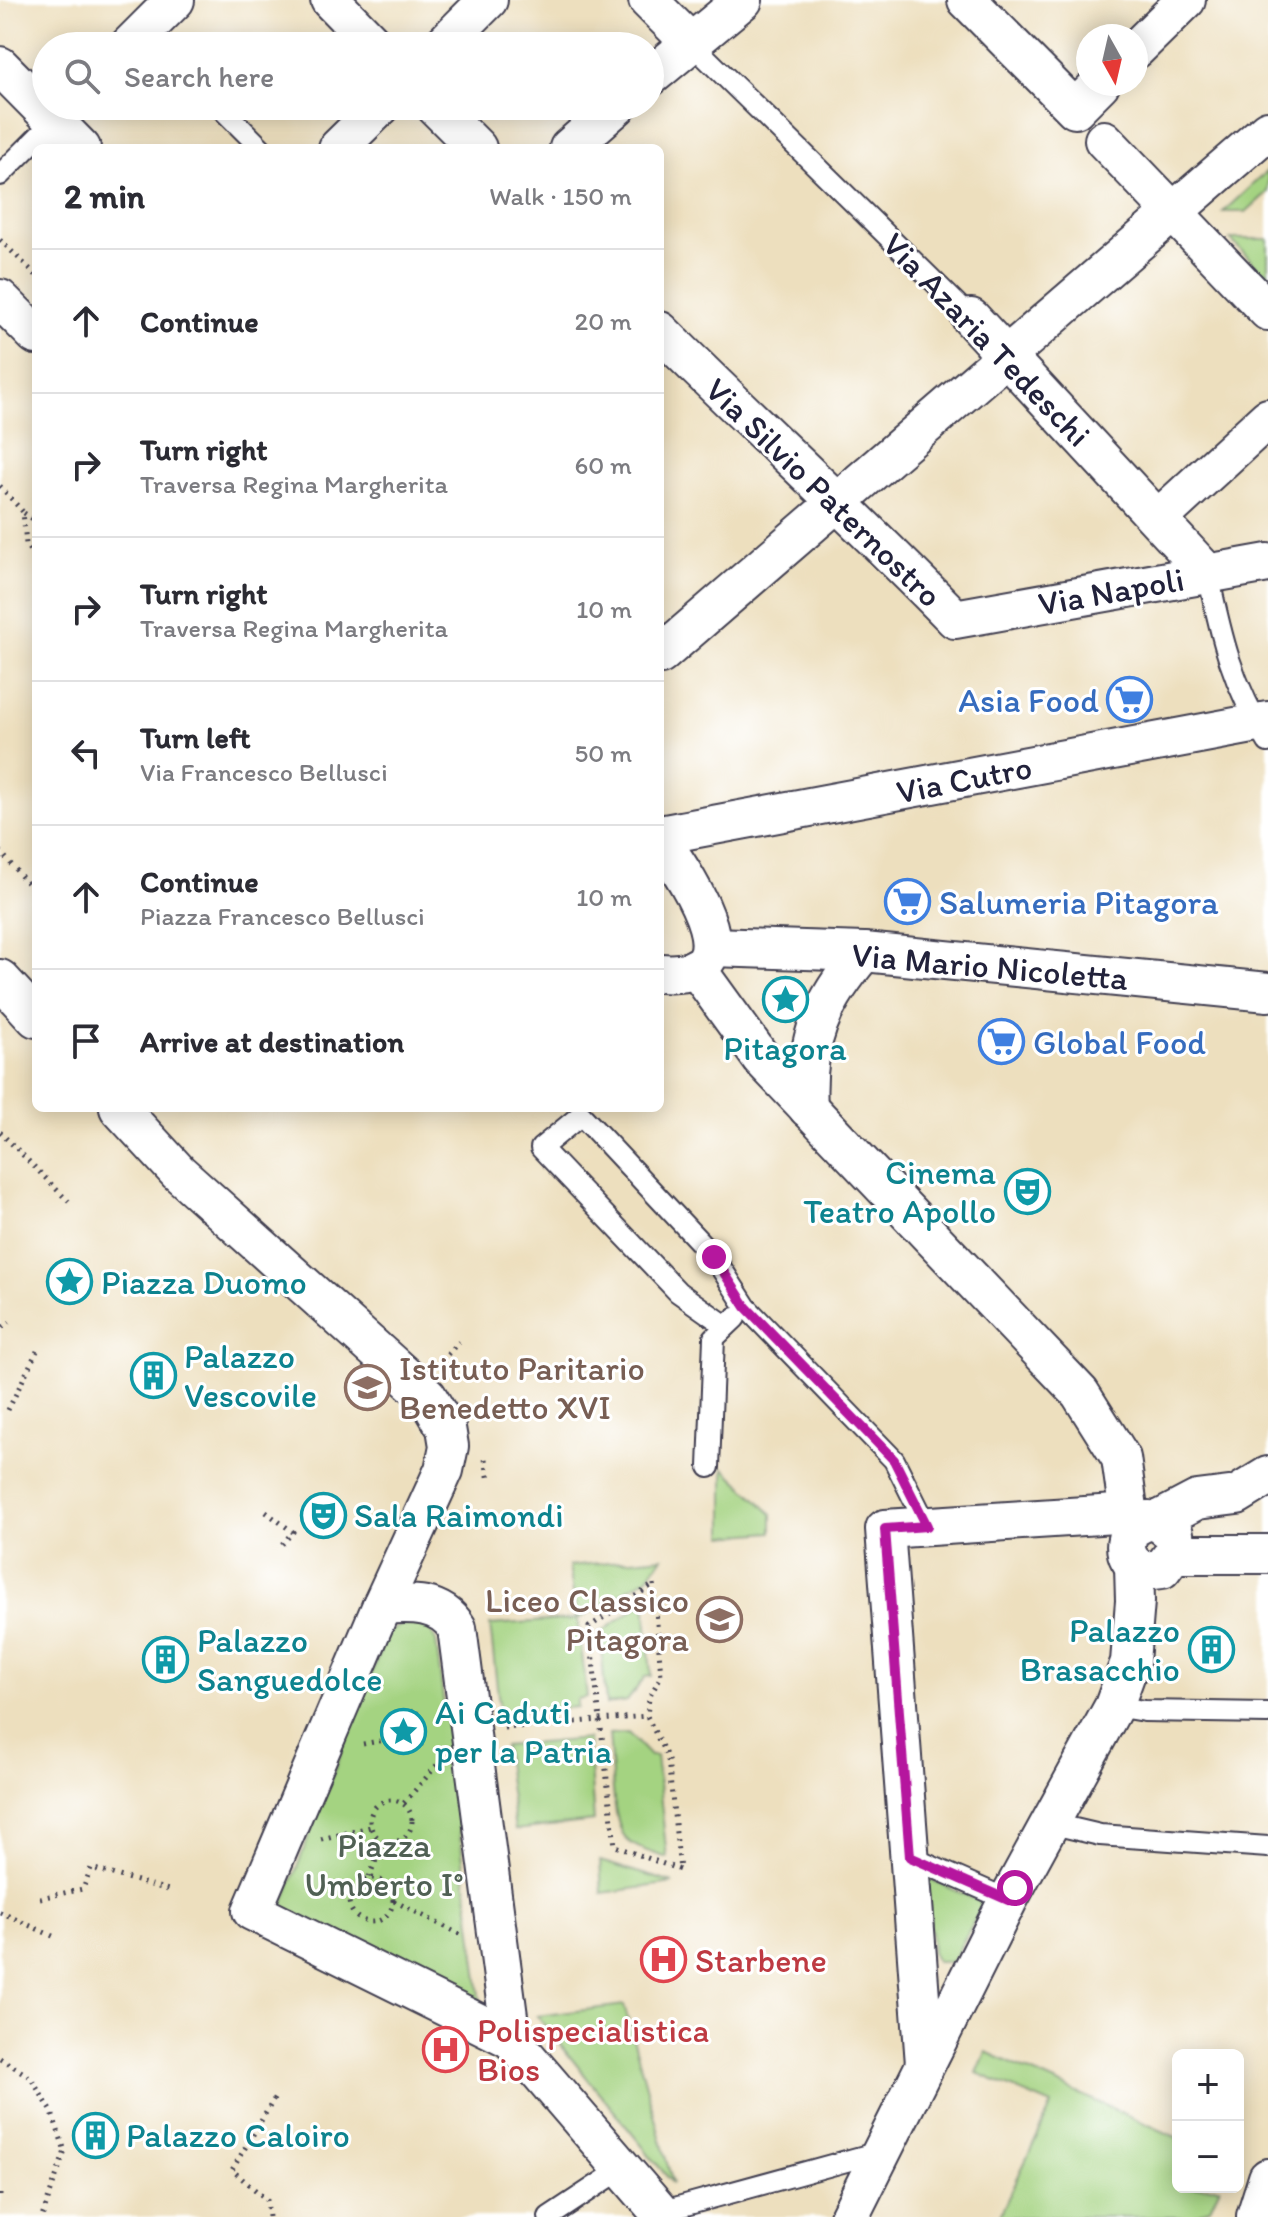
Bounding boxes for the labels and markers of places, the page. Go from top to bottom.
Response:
supermarket icon: Asia Food [1106,676,1154,724]
place label: Asia Food [958,680,1099,721]
supermarket icon: Salumeria Pitagora [884,878,932,926]
place label: Salumeria Pitagora [939,882,1219,923]
place icon: Pitagora [761,976,809,1024]
supermarket icon: Global Food [978,1018,1026,1066]
place label: Global Food [1033,1022,1206,1063]
place label: Pitagora [723,1028,847,1069]
place label: Cinema Teatro Apollo [803,1152,996,1232]
theatre icon: Cinema Teatro Apollo [1003,1168,1051,1216]
place icon: Piazza Duomo [46,1258,94,1306]
place label: Piazza Duomo [101,1262,307,1303]
place label: Palazzo Vescovile [184,1336,317,1416]
place label: Istituto Paritario Benedetto XVI [399,1348,645,1428]
building icon: Palazzo Vescovile [129,1352,177,1400]
school or university icon: Istituto Paritario Benedetto XVI [344,1364,392,1412]
theatre icon: Sala Raimondi [299,1491,347,1539]
place label: Sala Raimondi [354,1495,564,1536]
place label: Liceo Classico Pitagora [485,1580,689,1660]
school or university icon: Liceo Classico Pitagora [696,1596,744,1644]
place label: Palazzo Brasacchio [1020,1610,1180,1690]
place label: Palazzo Sanguedolce [197,1620,382,1700]
building icon: Palazzo Brasacchio [1187,1626,1235,1674]
building icon: Palazzo Sanguedolce [142,1636,190,1684]
place label: Ai Caduti per la Patria [435,1692,612,1772]
place icon: Ai Caduti per la Patria [380,1708,428,1756]
hospital icon: Starbene [640,1936,688,1984]
place label: Starbene [695,1940,827,1981]
place label: Polispecialistica Bios [477,2010,709,2090]
hospital icon: Polispecialistica Bios [422,2026,470,2074]
building icon: Palazzo Caloiro [71,2111,119,2159]
place label: Palazzo Caloiro [126,2115,350,2156]

